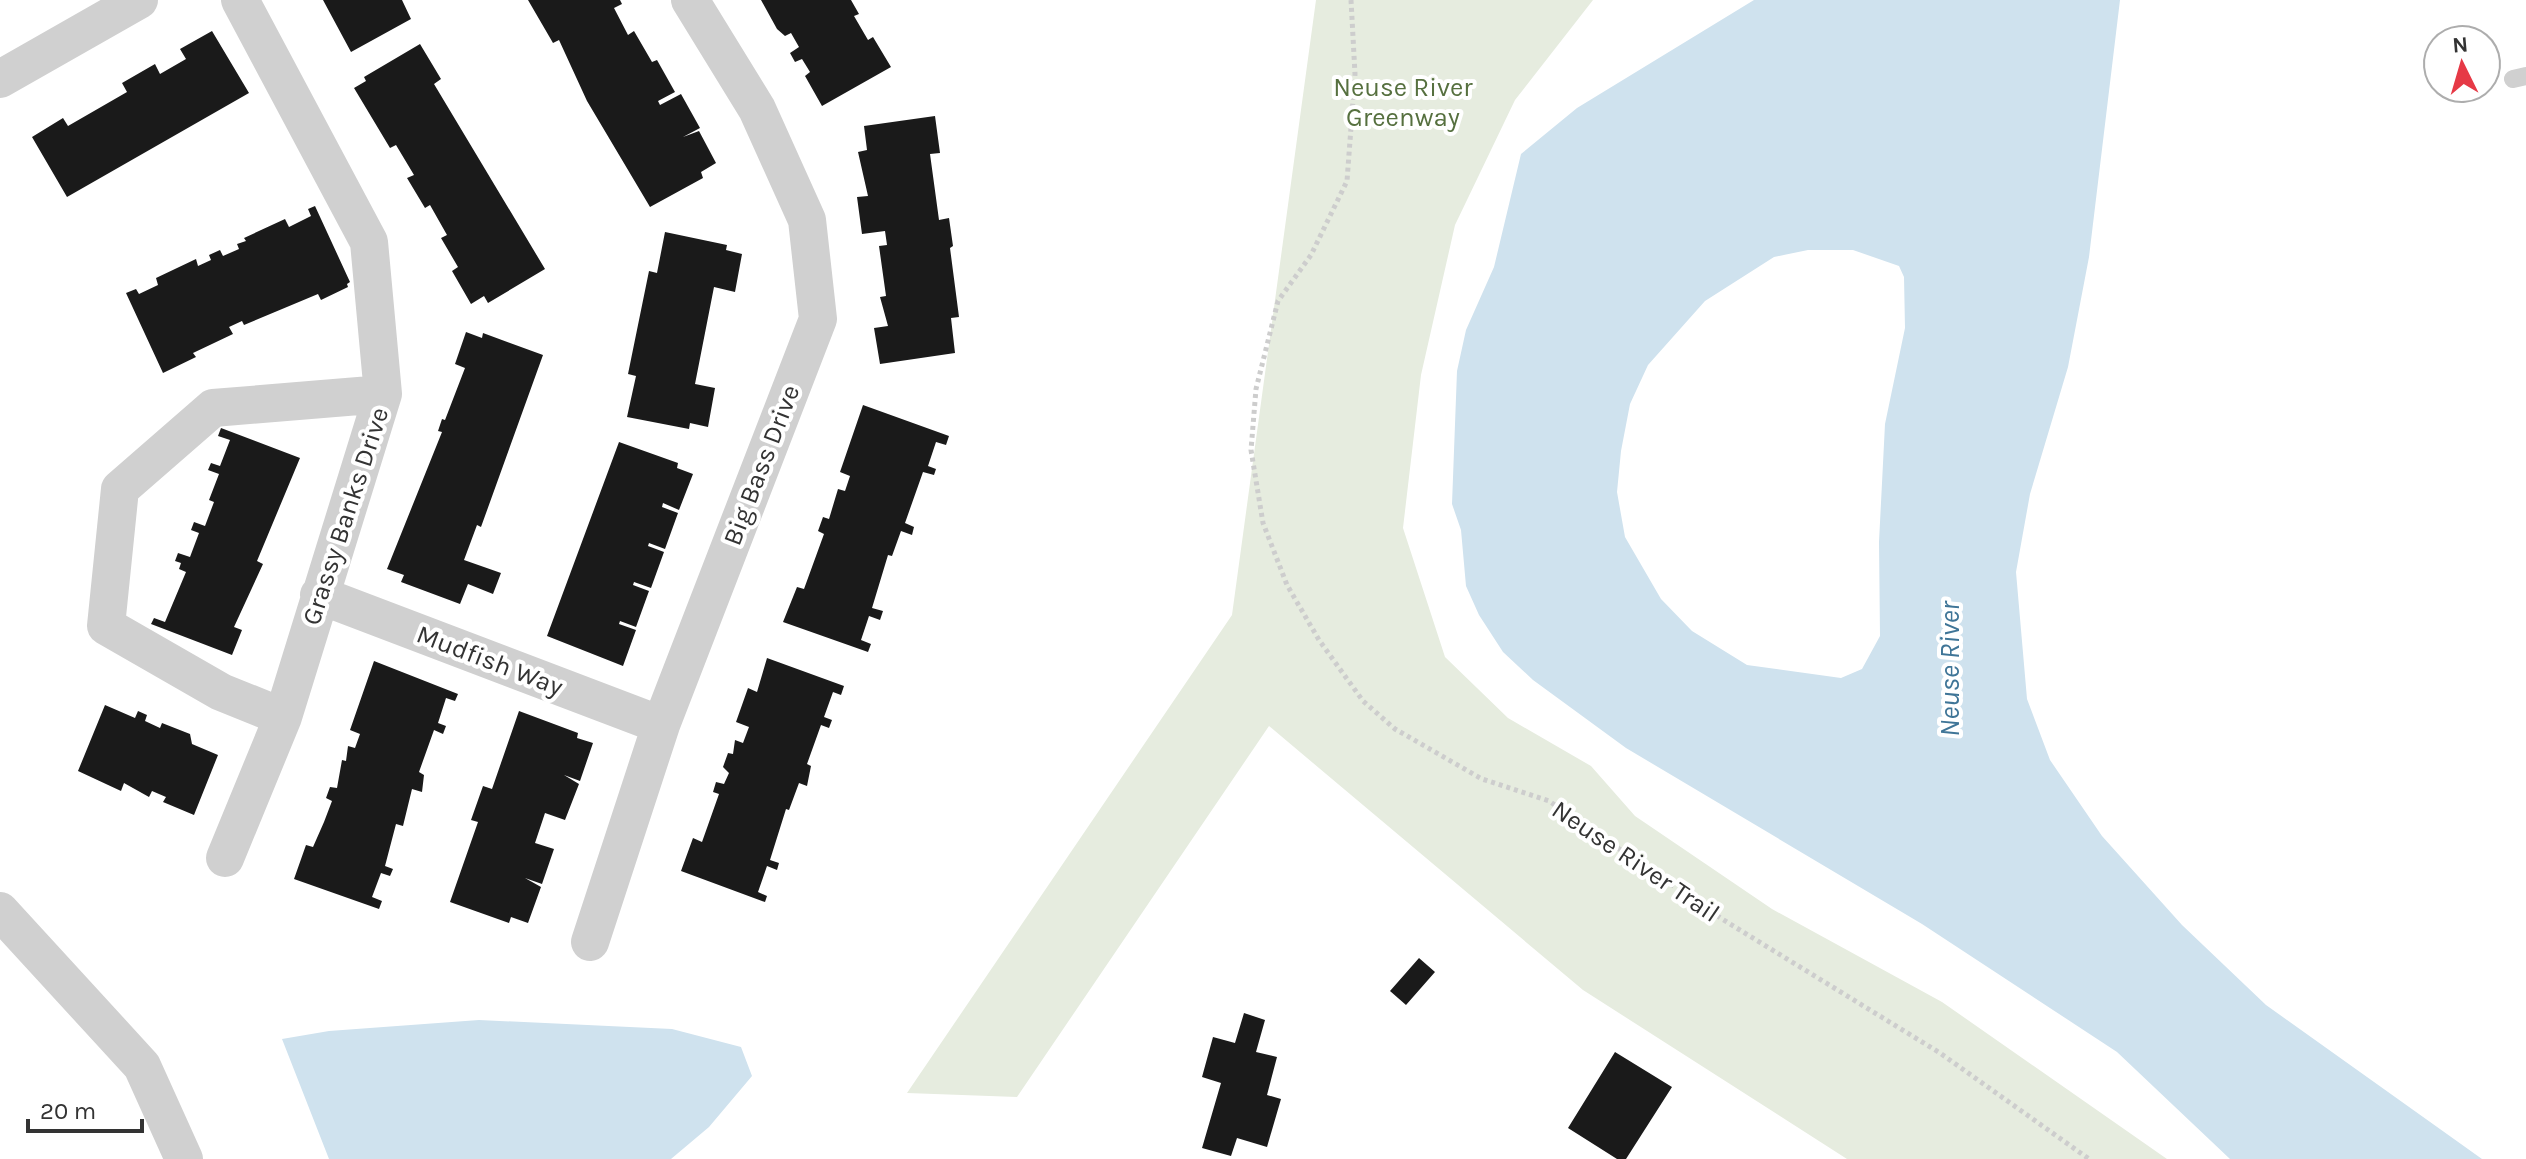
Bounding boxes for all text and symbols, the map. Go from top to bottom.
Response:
north arrow [2422,24,2502,104]
text: N [2451,31,2469,59]
park label: Neuse River Greenway [1333,72,1473,133]
street label: Big Bass Drive [717,381,806,550]
street label: Grassy Banks Drive [296,403,395,629]
water label: Neuse River [1933,600,1966,737]
street label: Mudfish Way [412,618,567,703]
street label: Neuse River Trail [1546,794,1725,929]
scale bar [28,1083,142,1133]
text: 20 m [40,1097,96,1125]

